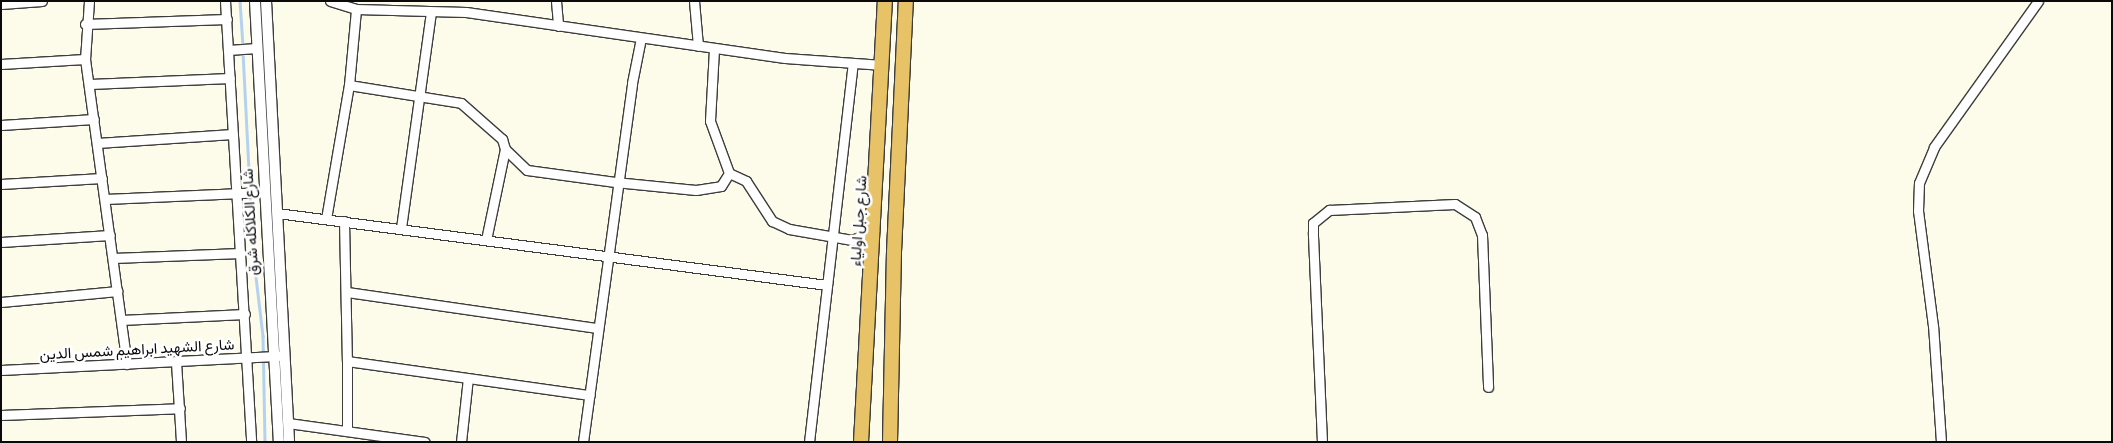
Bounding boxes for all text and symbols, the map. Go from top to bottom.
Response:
street label: شارع الكلاكله شرق [239,168,263,276]
street label: شارع جبل اولياء [847,175,871,267]
street label: شارع الشهيد ابراهيم شمس الدين [39,336,235,364]

